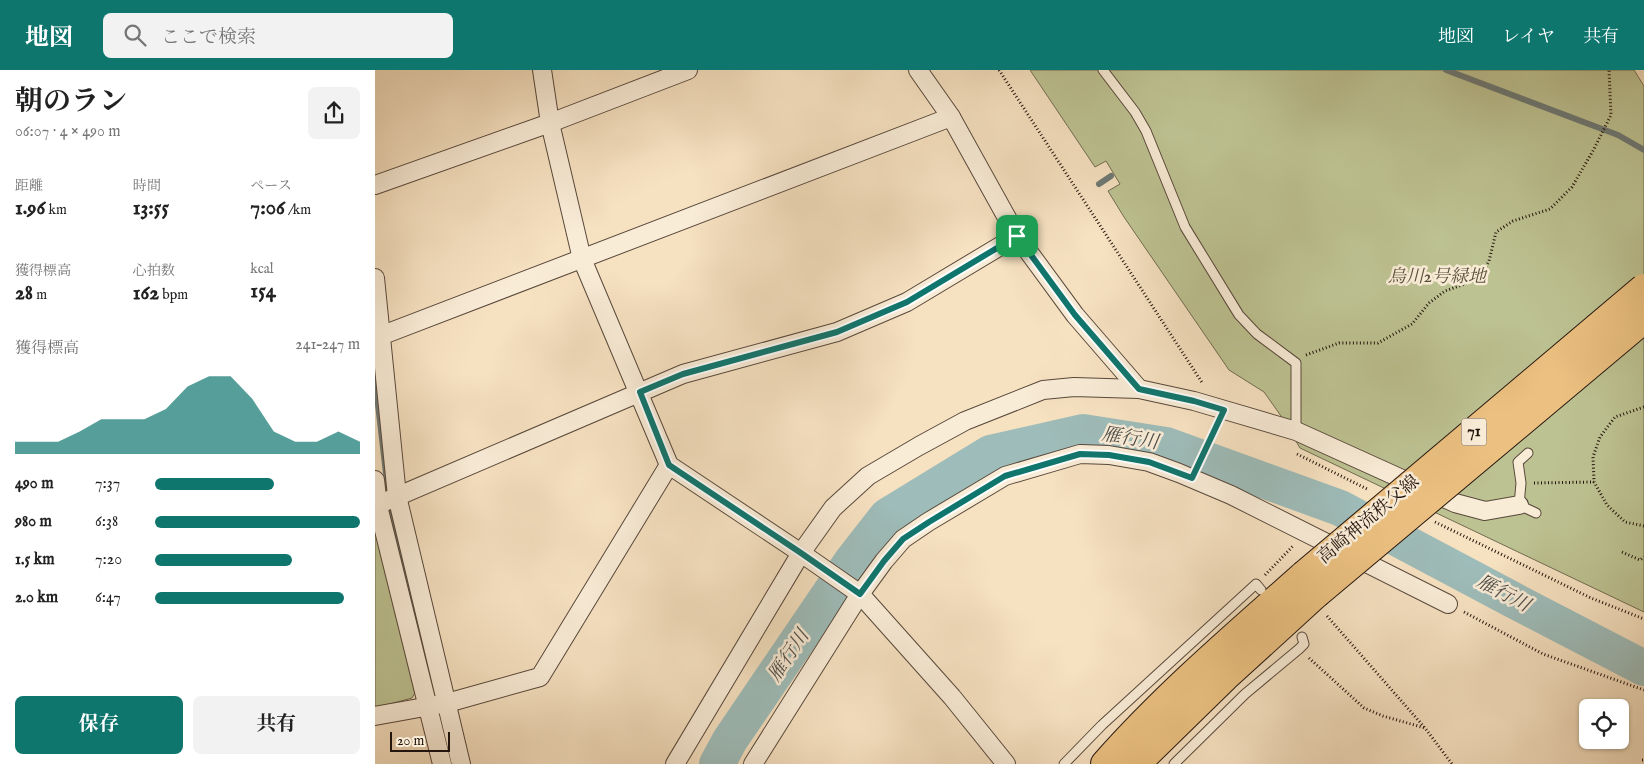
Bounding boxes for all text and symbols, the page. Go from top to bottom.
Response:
search box [103,13,453,58]
icon: search [121,21,149,49]
text: 地図 [25,23,73,54]
text: ここで検索 [161,26,256,50]
text: 地図 [1438,26,1474,49]
text: レイヤ [1502,26,1555,49]
text: 共有 [1583,26,1619,49]
text: 朝のラン [15,85,127,120]
button: share [308,87,360,139]
text: 06:07 · 4 × 490 m [15,122,121,142]
text: 距離 [15,177,43,195]
text: 時間 [133,177,161,195]
text: ペース [250,177,292,195]
text: 1.96 [15,195,45,222]
text: 13:55 [133,195,169,222]
text: 7:06 [250,195,285,222]
text: km [45,201,67,219]
text: /km [285,201,311,219]
pin [996,215,1038,257]
icon: arrive [1003,222,1031,250]
text: kcal [250,260,274,278]
text: 獲得標高 [15,262,71,280]
text: 心拍数 [133,262,175,280]
park label: 烏川2号緑地 [1388,266,1488,289]
text: 154 [250,278,276,305]
text: 28 [15,280,33,307]
text: 162 [133,280,159,307]
text: m [33,286,47,304]
text: bpm [159,286,188,304]
text: 241–247 m [295,335,360,355]
text: 獲得標高 [15,339,79,359]
road number: 71 [1461,418,1487,446]
water label: 雁行川 [1100,423,1162,456]
street label: 高崎神流秩父線 [1313,471,1425,569]
text: 490 m [15,474,54,494]
text: 7:37 [95,474,120,494]
text: 980 m [15,512,52,532]
text: 6:38 [95,512,118,532]
text: 1.5 km [15,550,55,570]
text: 7:20 [95,550,122,570]
water label: 雁行川 [1472,570,1536,619]
text: 2.0 km [15,588,58,608]
text: 6:47 [95,588,121,608]
water label: 雁行川 [763,624,816,686]
button: 保存 [15,696,183,754]
button: 共有 [193,696,360,754]
map controls [1579,699,1629,749]
button: locate [1579,699,1629,749]
scale bar [390,729,450,752]
text: 20 m [397,732,424,750]

